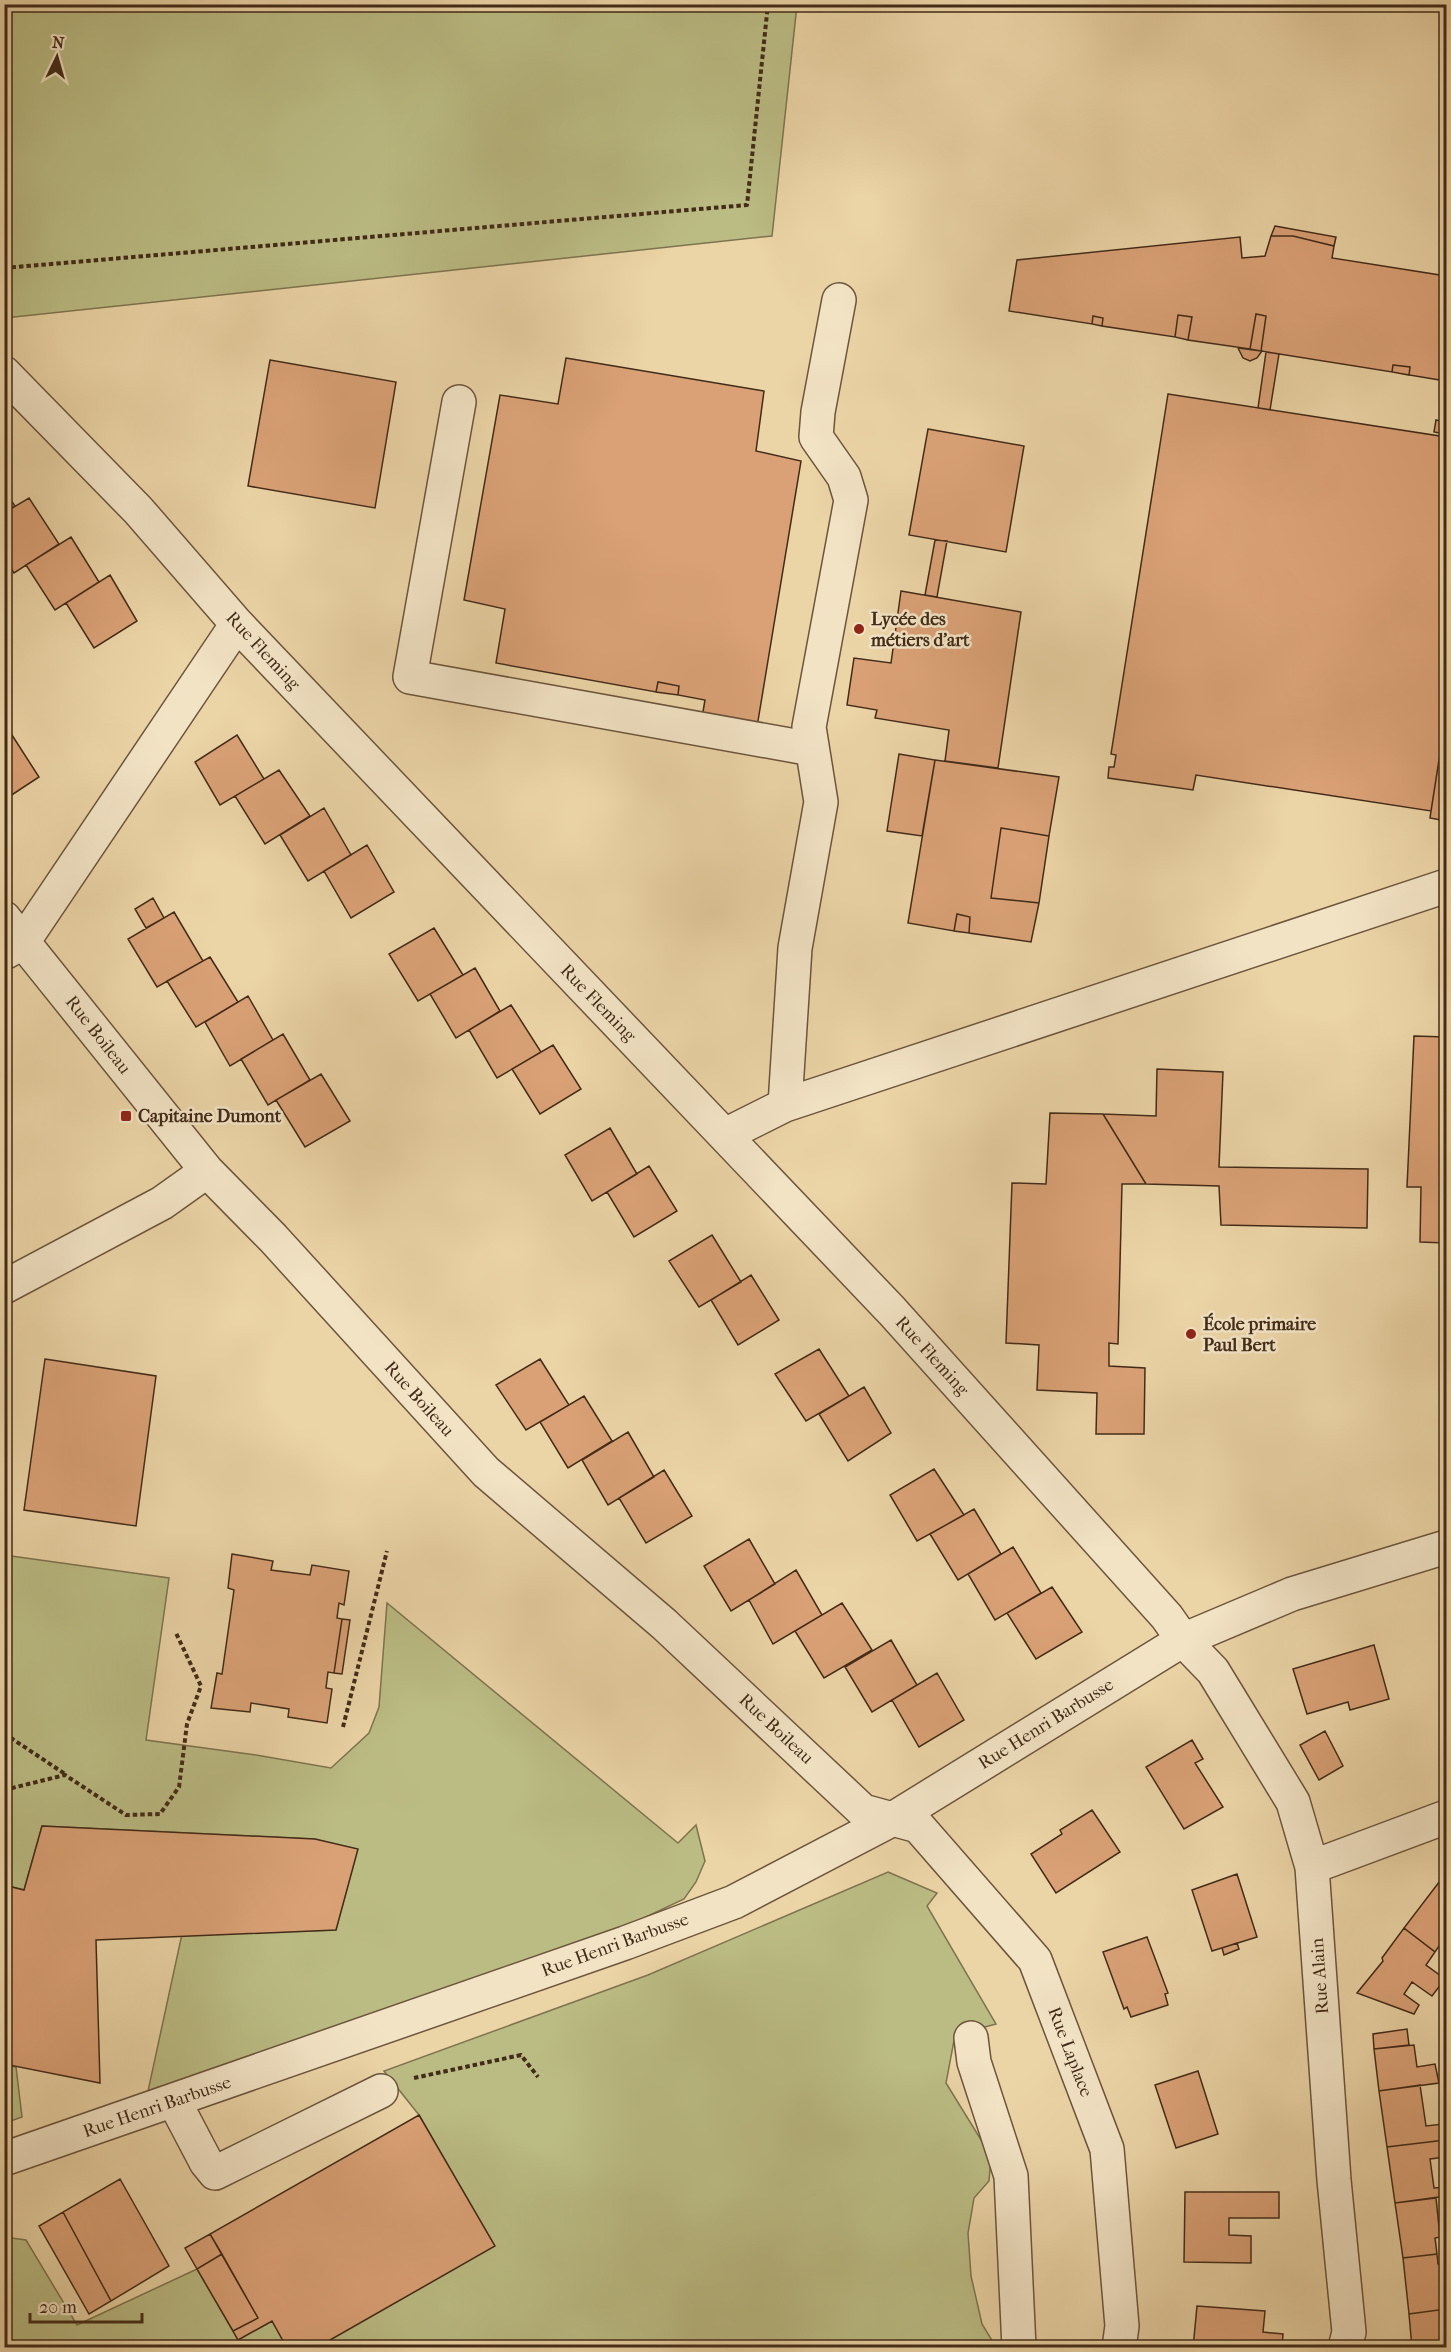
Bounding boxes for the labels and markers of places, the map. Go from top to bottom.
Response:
place label: Lycée des métiers d'art [870,609,970,651]
marker: Lycée des métiers d'art [852,622,866,636]
place label: Capitaine Dumont [138,1106,282,1127]
marker: Capitaine Dumont [119,1109,133,1123]
place label: École primaire Paul Bert [1203,1312,1316,1356]
marker: École primaire Paul Bert [1184,1327,1198,1341]

